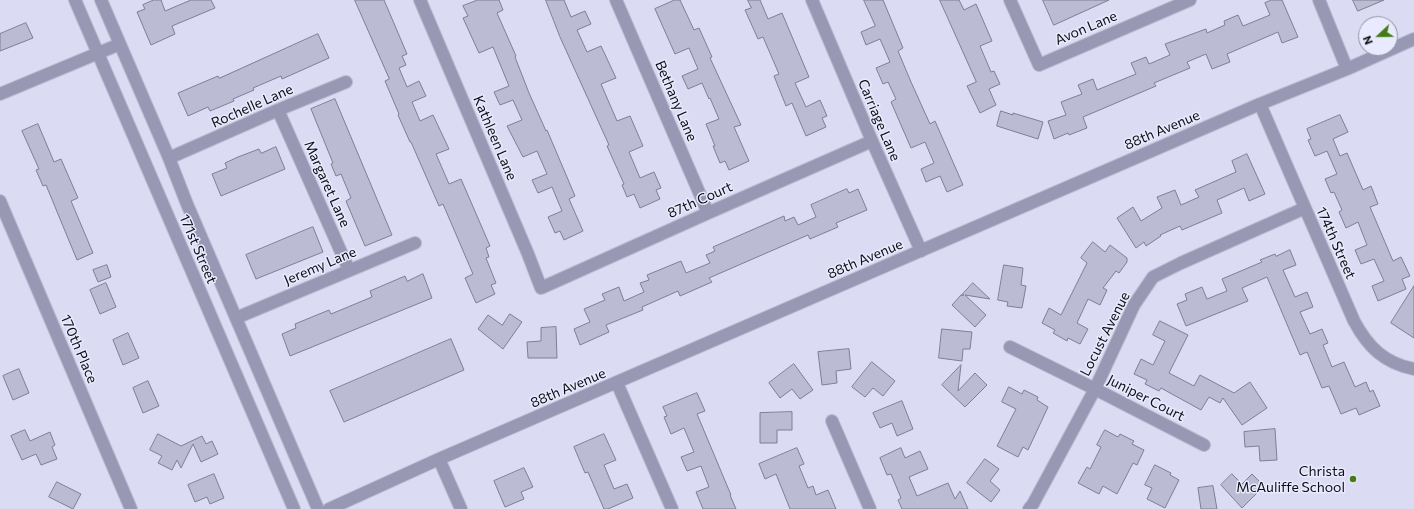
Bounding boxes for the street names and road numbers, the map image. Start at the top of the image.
street label: Avon Lane [1052,7,1120,49]
street label: Bethany Lane [651,58,701,144]
street label: Carriage Lane [854,77,904,163]
street label: Rochelle Lane [209,81,295,131]
street label: Kathleen Lane [470,93,520,183]
street label: 88th Avenue [1122,107,1202,153]
street label: Margaret Lane [300,138,354,230]
street label: 87th Court [665,178,735,222]
street label: 174th Street [1313,204,1359,282]
street label: 171st Street [176,212,220,286]
street label: 88th Avenue [825,236,905,282]
street label: Jeremy Lane [281,243,359,289]
street label: Locust Avenue [1077,289,1133,379]
street label: 170th Place [57,312,101,386]
street label: 88th Avenue [528,365,608,411]
street label: Juniper Court [1105,371,1187,425]

